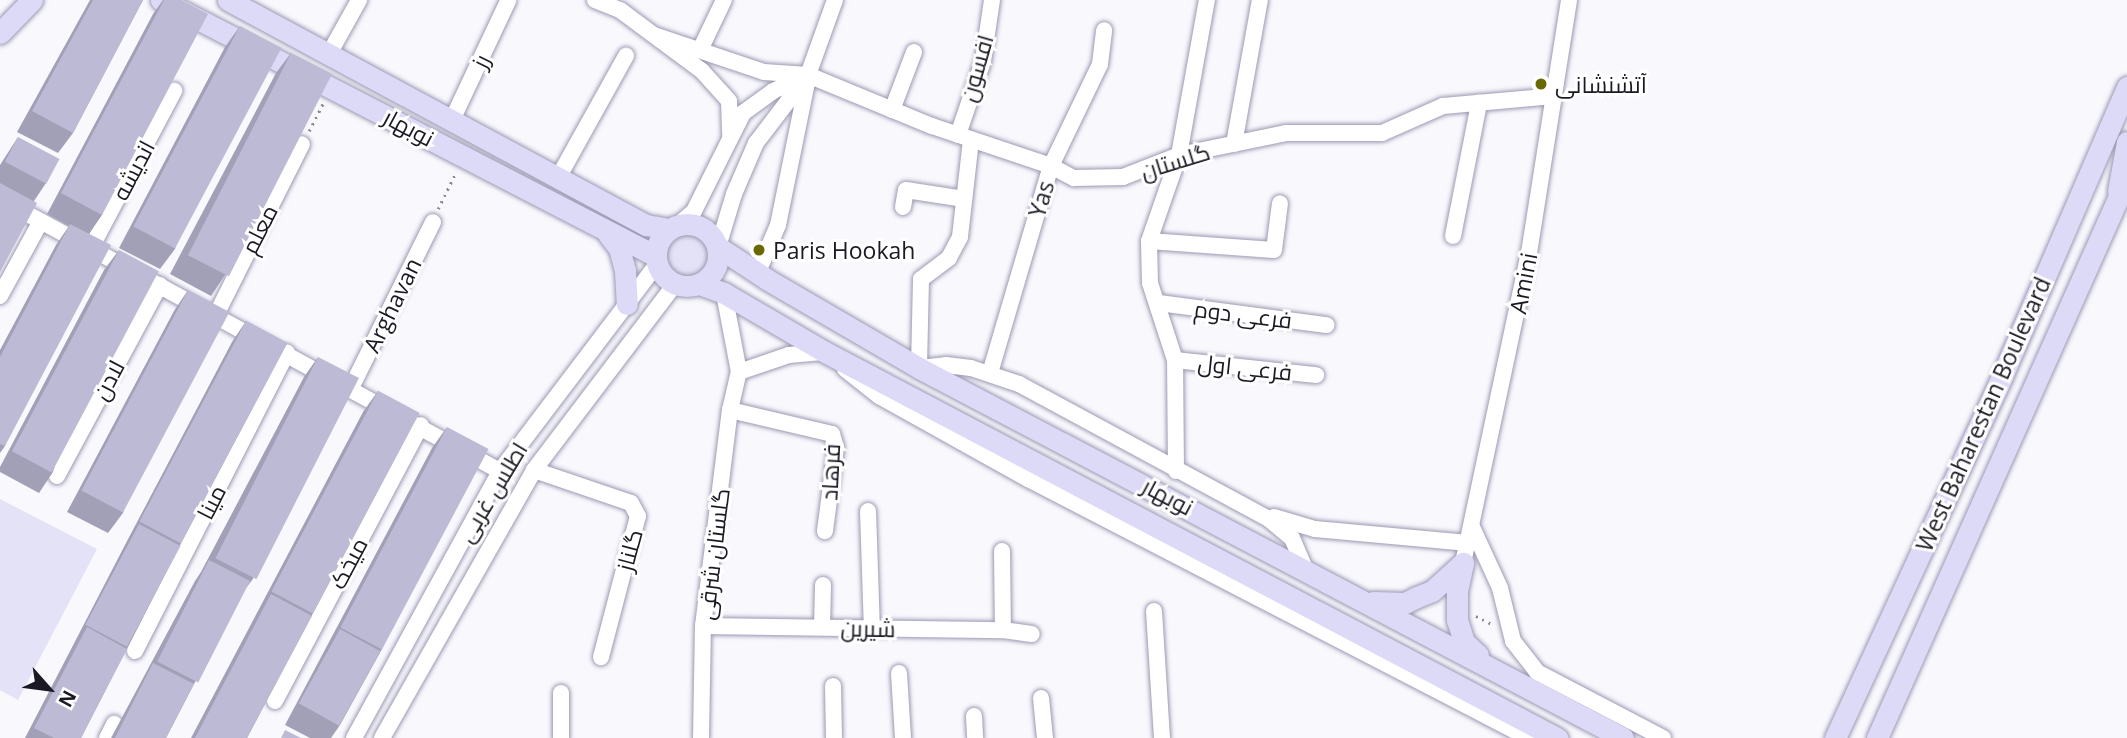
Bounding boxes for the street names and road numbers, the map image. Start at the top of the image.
street label: افسون [953,31,999,105]
street label: رز [465,50,495,72]
street label: نوبهار [379,102,439,152]
street label: اندیشه [106,135,160,205]
street label: گلستان [1137,137,1213,185]
street label: Yas [1022,177,1060,221]
street label: معلم [235,200,283,258]
street label: Amini [1504,250,1542,316]
street label: Arghavan [357,253,427,357]
street label: West Baharestan Boulevard [1910,273,2056,555]
street label: فرعی دوم [1192,294,1294,334]
street label: فرعی اول [1196,348,1294,386]
street label: لادن [86,355,130,405]
street label: اطلس غربی [451,437,533,547]
street label: فرهاد [815,443,845,501]
street label: نوبهار [1138,471,1198,521]
street label: مینا [191,480,231,524]
street label: گلستان شرقی [691,487,735,621]
street label: گلناز [610,526,648,574]
street label: میخک [323,533,373,593]
street label: شیرین [840,614,896,642]

